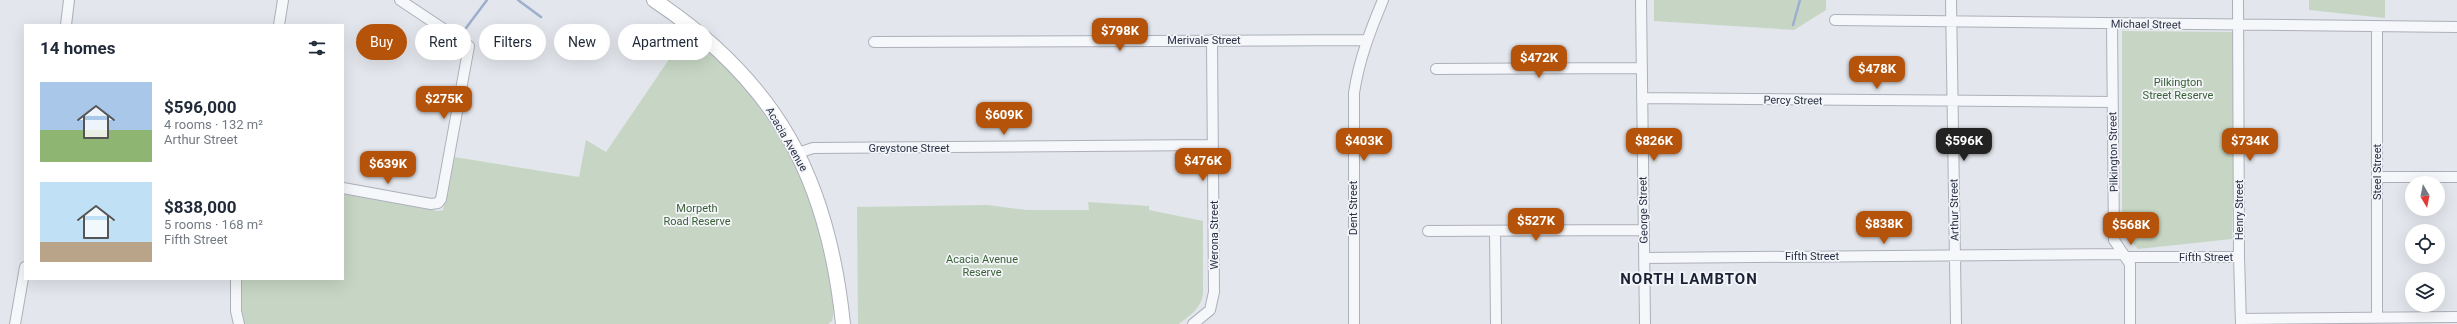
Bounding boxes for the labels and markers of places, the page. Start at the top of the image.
pin: $798K [1092,18,1148,52]
pin: $472K [1511,45,1567,79]
pin: $478K [1849,56,1905,90]
pin: $275K [416,86,472,120]
pin: $609K [976,102,1032,136]
pin: $403K [1336,128,1392,162]
pin: $826K [1626,128,1682,162]
pin: $596K [1936,128,1992,162]
pin: $734K [2222,128,2278,162]
pin: $476K [1175,148,1231,182]
pin: $639K [360,151,416,185]
pin: $527K [1508,208,1564,242]
pin: $838K [1856,211,1912,245]
pin: $568K [2103,212,2159,246]

